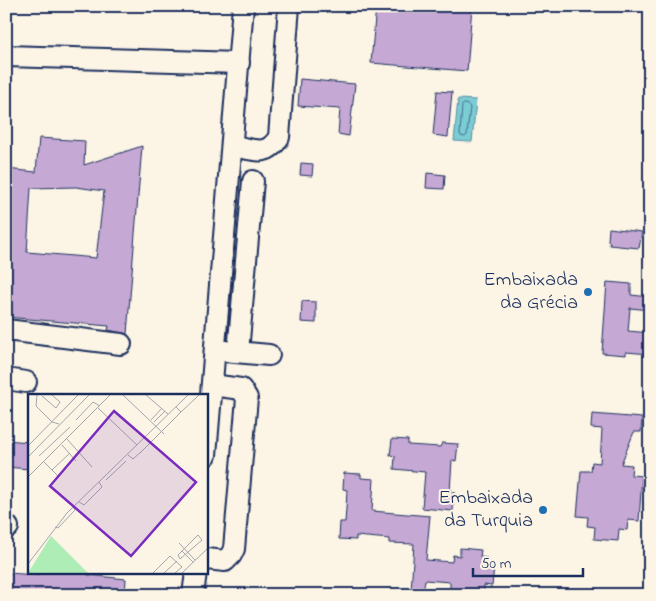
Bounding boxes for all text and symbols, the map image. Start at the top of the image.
place label: Embaixada da Grécia [484,266,578,318]
marker: Embaixada da Grécia [582,286,594,298]
inset map [28,394,208,574]
place label: Embaixada da Turquia [439,484,533,536]
marker: Embaixada da Turquia [537,504,549,516]
scale bar [473,546,584,578]
text: 50 m [481,553,512,575]

